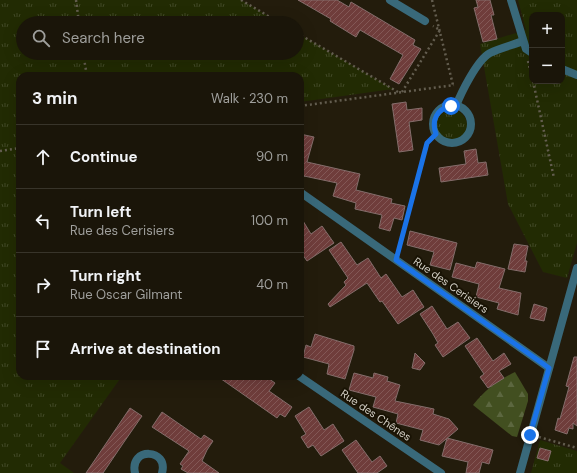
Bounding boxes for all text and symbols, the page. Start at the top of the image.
map controls [529,12,565,84]
button: + [529,12,565,48]
search box [16,16,304,60]
icon: search [30,27,52,49]
text: Search here [62,28,145,48]
button: − [529,48,565,84]
text: 3 min [32,87,77,109]
text: Walk · 230 m [211,90,288,107]
route start [442,97,460,115]
icon: ahead [32,146,54,168]
text: Continue [70,147,138,167]
text: 90 m [256,148,288,165]
text: Turn left [70,202,131,222]
icon: left [32,210,54,232]
text: 100 m [251,212,288,229]
text: Rue des Cerisiers [70,222,175,239]
street label: Rue des Cerisiers [411,254,491,316]
text: Turn right [70,266,141,286]
icon: right [32,274,54,296]
text: 40 m [256,276,288,293]
text: Rue Oscar Gilmant [70,286,182,303]
icon: arrive [32,338,54,360]
text: Arrive at destination [70,339,221,359]
street label: Rue des Chênes [338,386,414,444]
route end [521,426,539,444]

